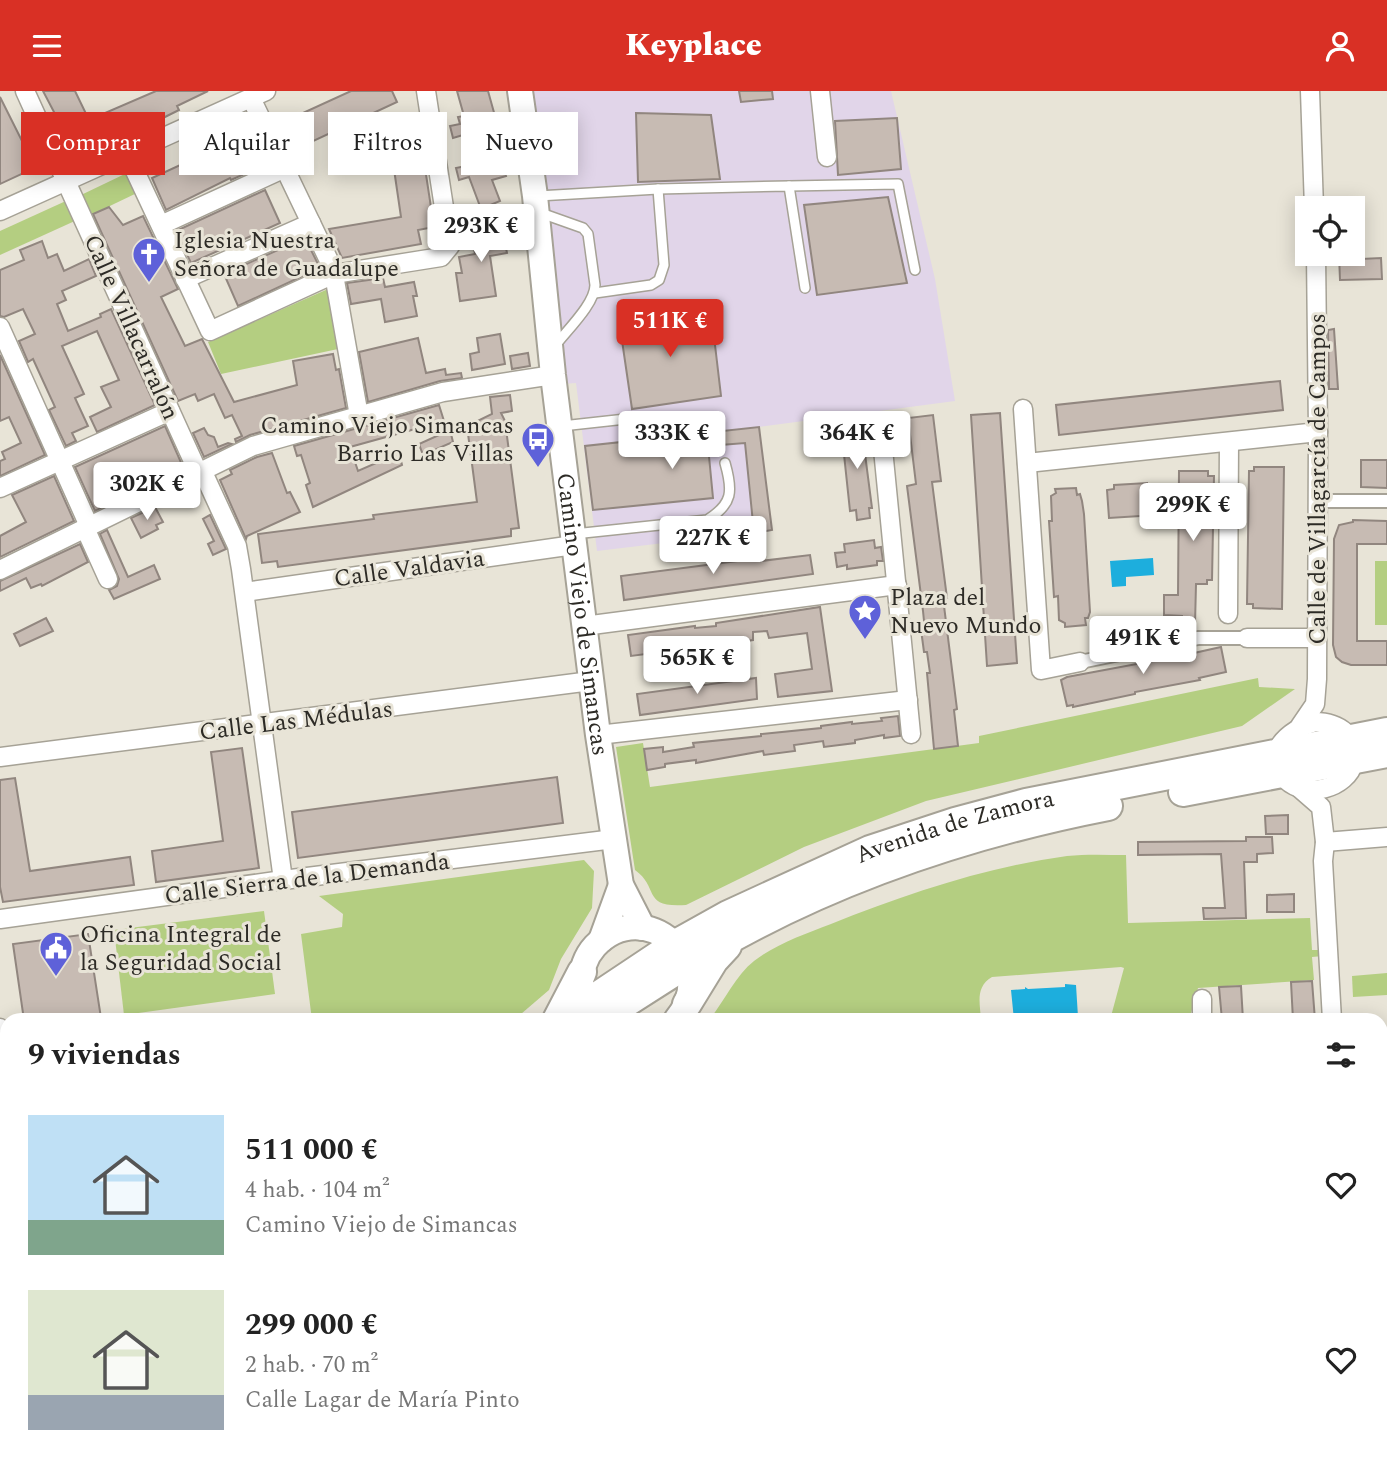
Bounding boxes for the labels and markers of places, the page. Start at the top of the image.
pin: 293K € [424,205,538,264]
place label: Iglesia Nuestra Señora de Guadalupe [174,223,399,287]
church icon: Iglesia Nuestra Señora de Guadalupe [130,235,168,284]
pin: 511K € [613,299,727,359]
place label: Camino Viejo Simancas Barrio Las Villas [260,408,514,472]
pin: 333K € [615,411,729,471]
pin: 364K € [800,411,914,471]
bus stop icon: Camino Viejo Simancas Barrio Las Villas [519,420,557,469]
pin: 302K € [90,463,204,522]
pin: 299K € [1136,483,1250,543]
pin: 227K € [656,517,770,576]
place label: Plaza del Nuevo Mundo [890,580,1042,644]
place icon: Plaza del Nuevo Mundo [846,592,884,641]
pin: 491K € [1086,617,1200,676]
pin: 565K € [640,637,754,696]
place label: Oficina Integral de la Seguridad Social [80,917,282,981]
public building icon: Oficina Integral de la Seguridad Social [37,929,75,978]

